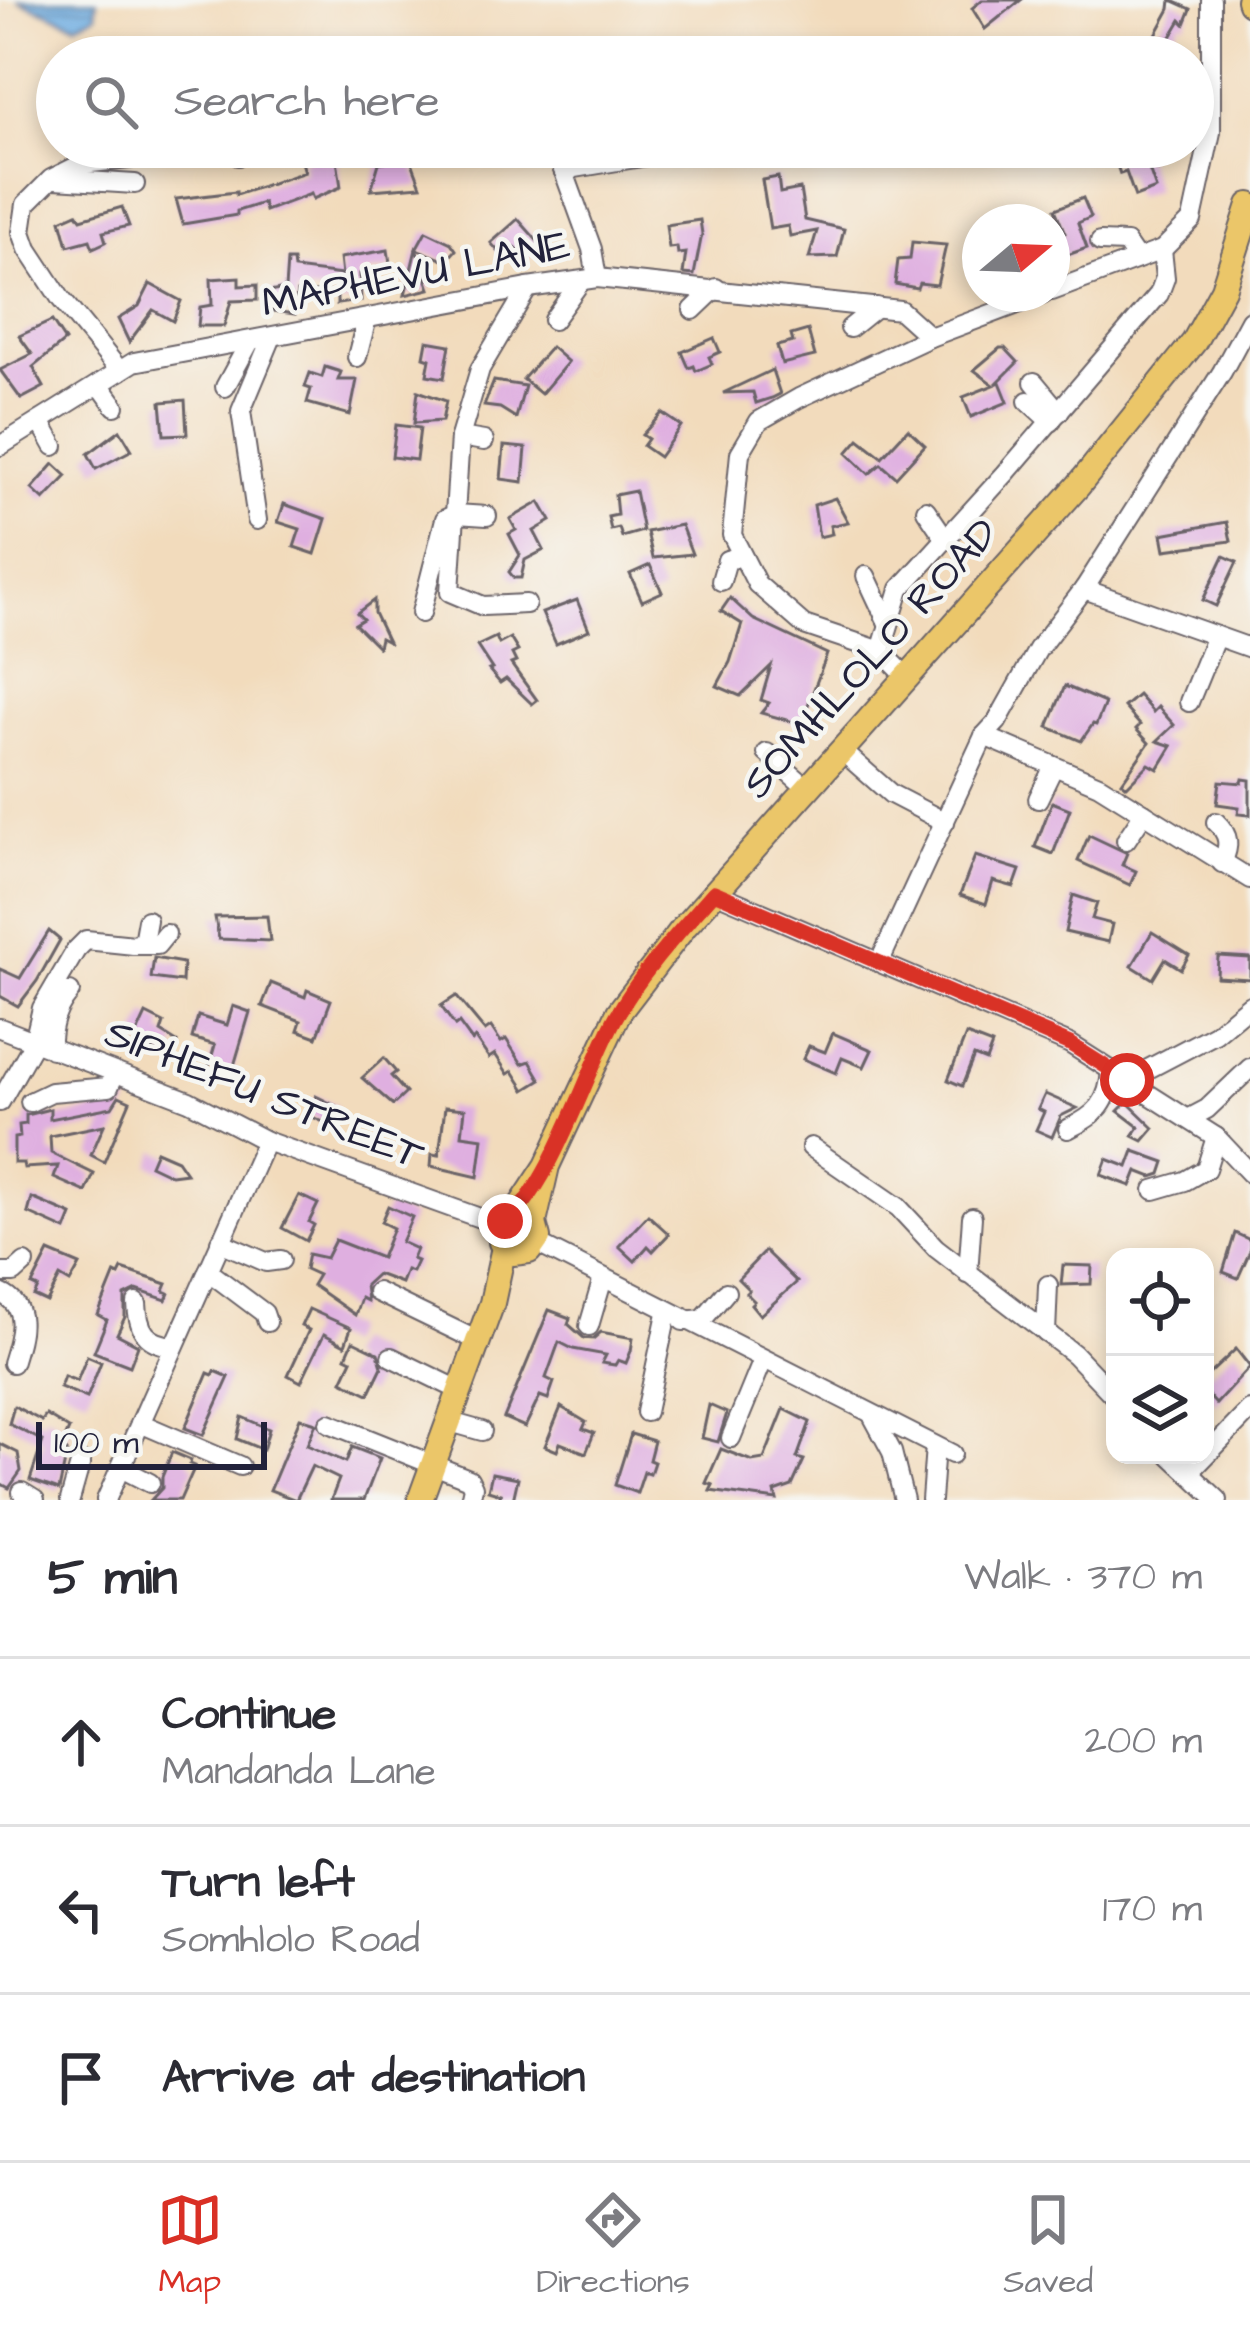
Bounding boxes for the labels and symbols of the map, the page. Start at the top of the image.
north arrow [962,204,1070,312]
street label: MAPHEVU LANE [257,217,575,333]
street label: SOMHLOLO ROAD [729,506,1013,812]
street label: SIPHEFU STREET [96,1005,433,1186]
route start [1100,1053,1154,1107]
route end [478,1194,532,1248]
scale bar [36,1416,267,1469]

